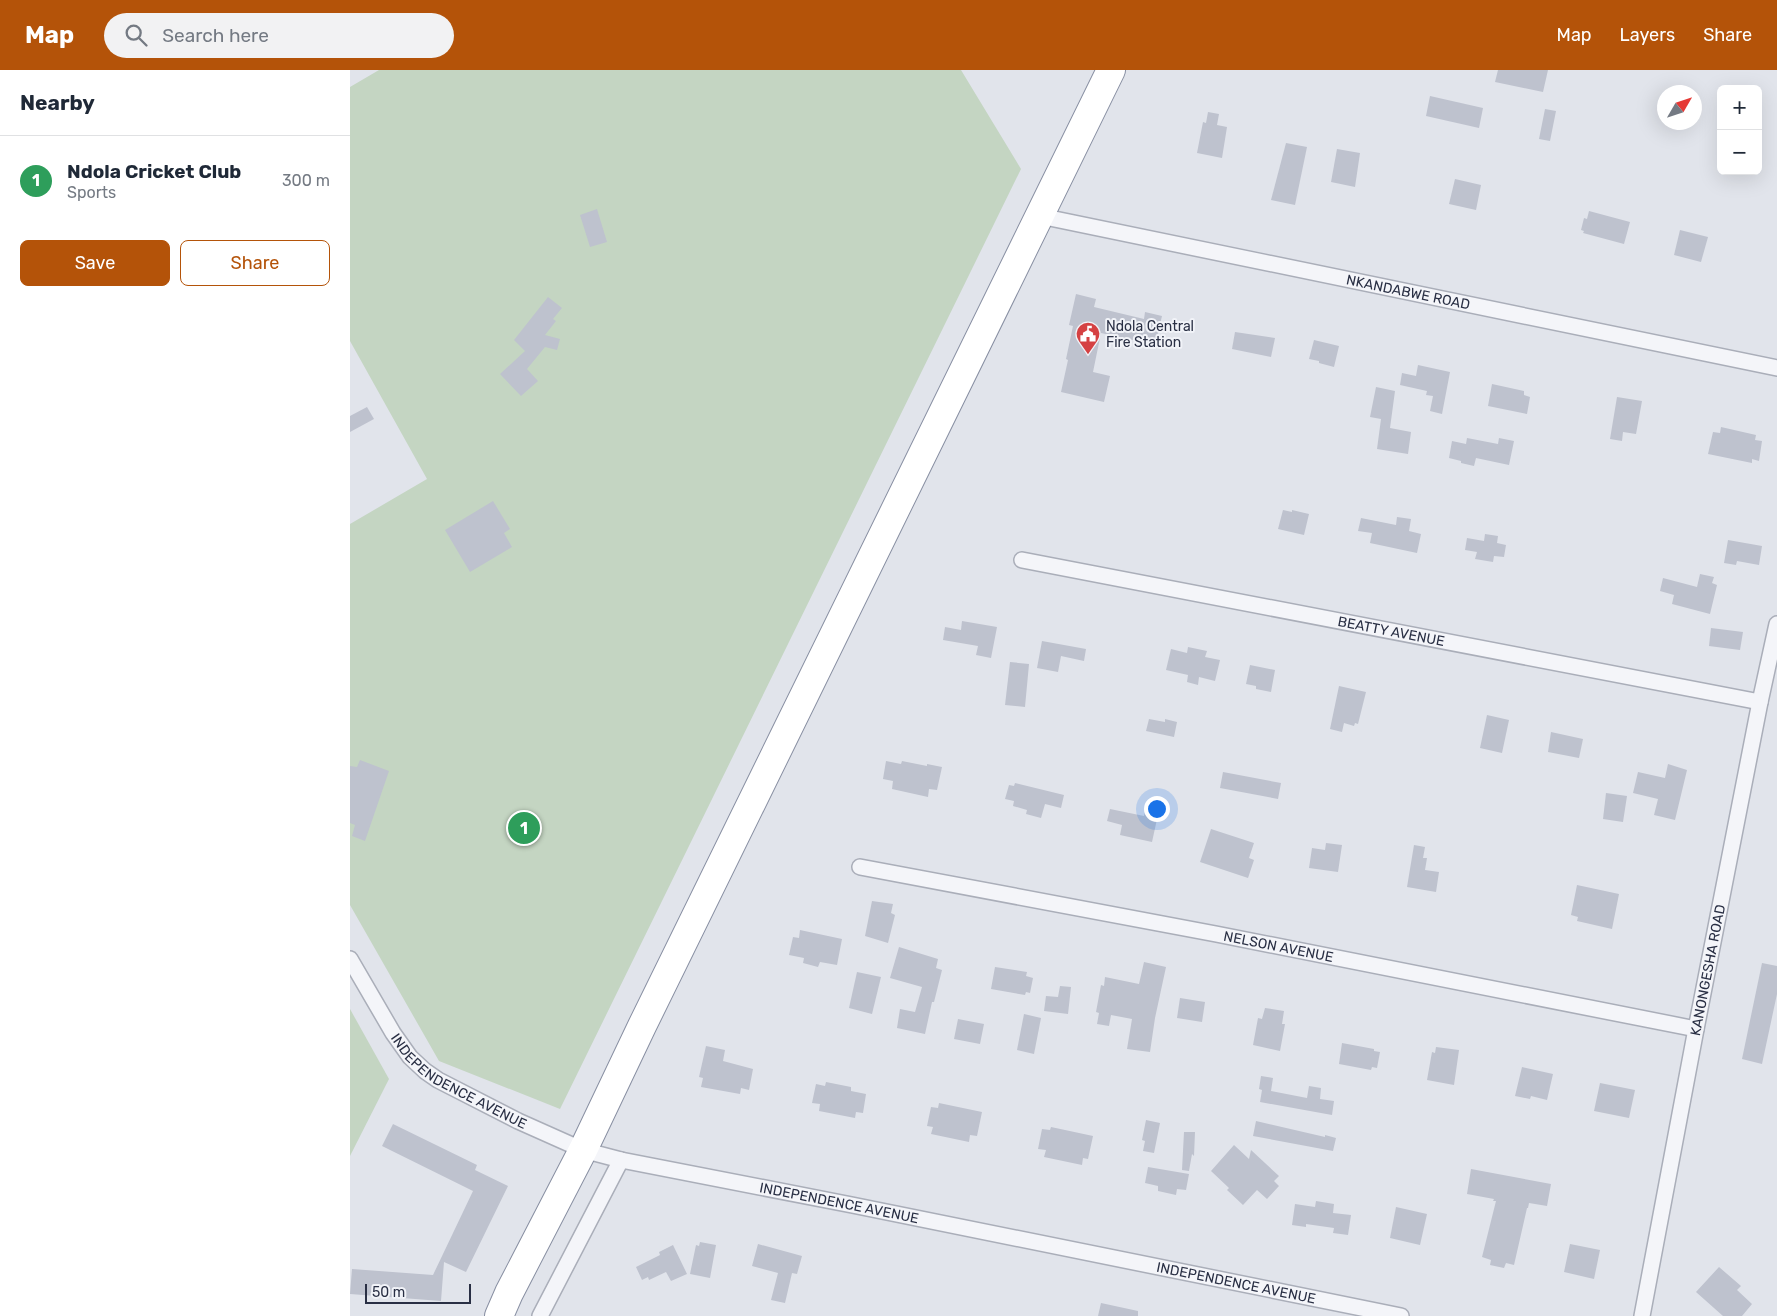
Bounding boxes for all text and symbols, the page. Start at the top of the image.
search box [104,13,454,58]
text: Map [25,21,74,49]
icon: search [122,21,150,49]
text: Search here [162,24,269,47]
text: Map [1557,24,1592,46]
text: Layers [1620,24,1675,46]
text: Share [1703,24,1752,46]
north arrow [1657,85,1702,130]
map controls [1717,85,1762,175]
button: + [1717,85,1762,130]
text: Nearby [20,90,95,115]
button: − [1717,130,1762,175]
text: Ndola Cricket Club [67,160,241,183]
text: 1 [32,171,40,190]
text: 300 m [282,171,330,190]
text: Sports [67,183,116,202]
button: Save [20,240,170,286]
button: Share [180,240,330,286]
street label: NKANDABWE ROAD [1345,271,1472,314]
place label: Ndola Central Fire Station [1106,318,1194,351]
public building icon: Ndola Central Fire Station [1075,321,1101,355]
street label: BEATTY AVENUE [1336,613,1446,650]
your location [1144,796,1170,822]
pin: 1 [508,809,540,847]
street label: KANONGESHA ROAD [1687,903,1729,1037]
street label: NELSON AVENUE [1222,928,1335,966]
street label: INDEPENDENCE AVENUE [387,1030,529,1133]
street label: INDEPENDENCE AVENUE [758,1179,920,1227]
street label: INDEPENDENCE AVENUE [1155,1259,1317,1308]
scale bar [365,1281,471,1304]
text: 50 m [372,1284,405,1301]

